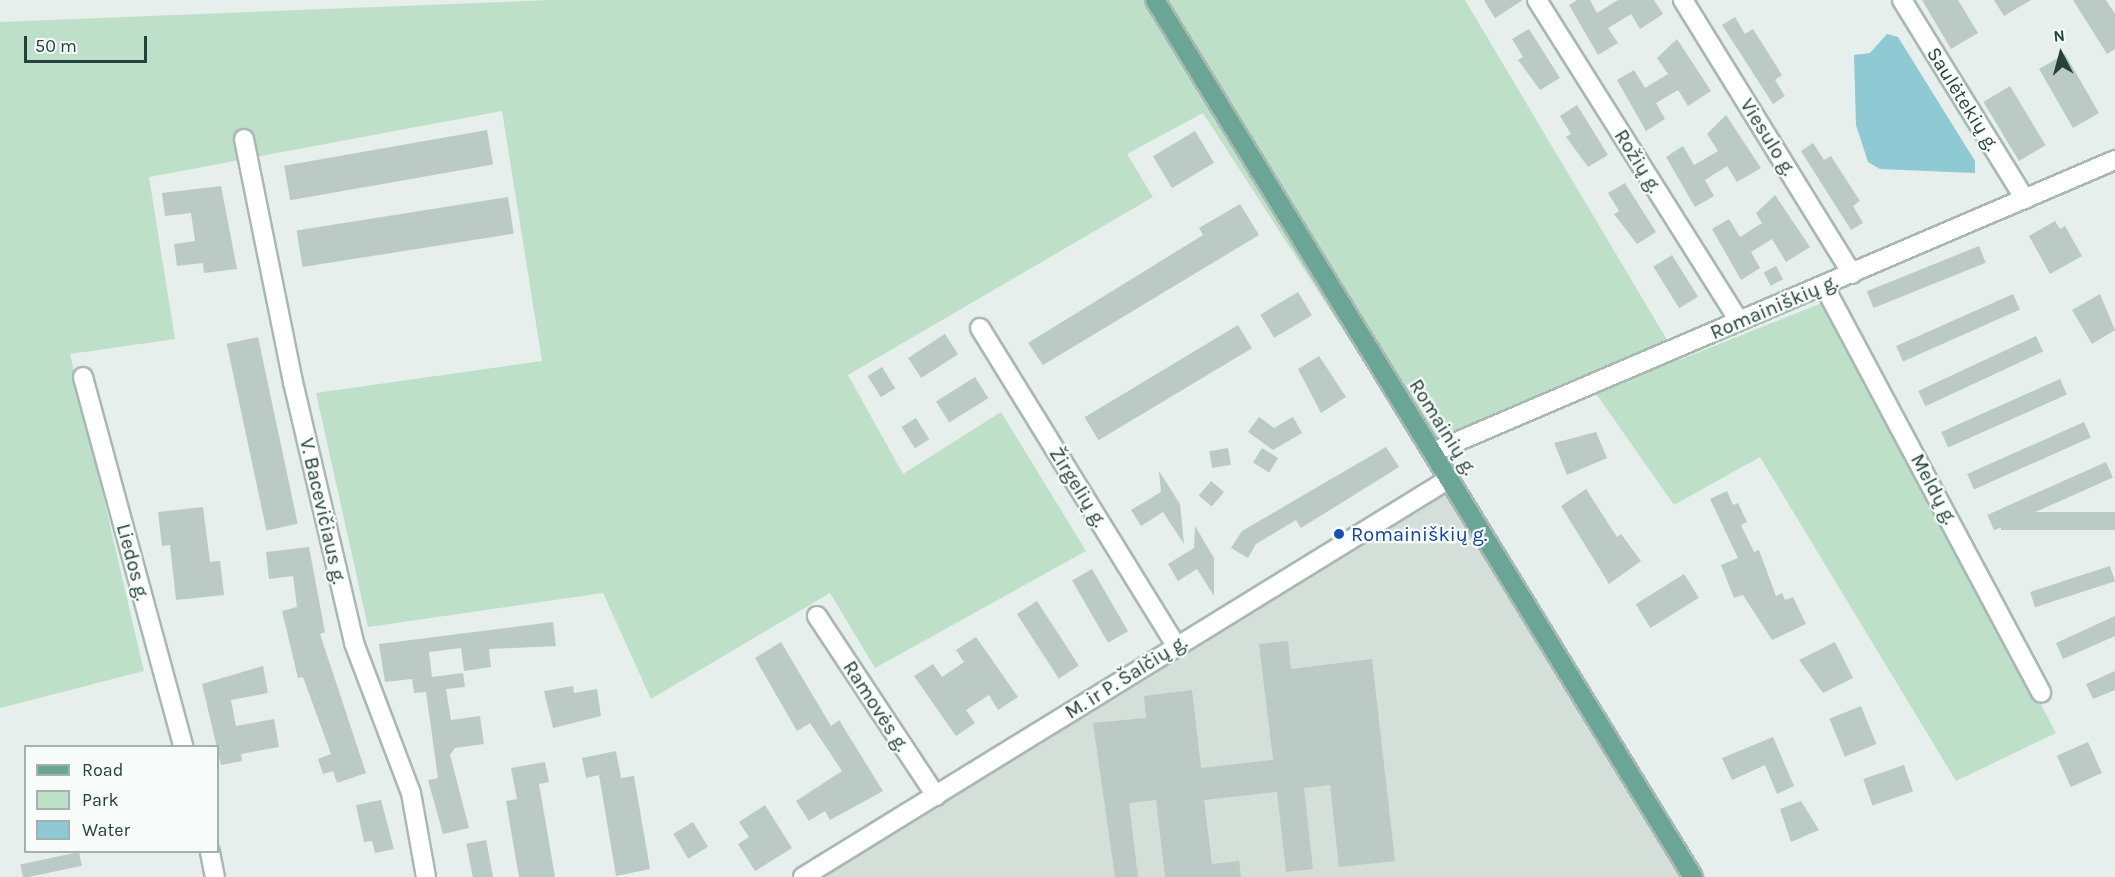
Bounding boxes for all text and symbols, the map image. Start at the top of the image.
scale bar [27,24,150,62]
north arrow [2031,24,2091,84]
text: N [2052,26,2066,46]
text: 50 m [35,35,77,57]
street label: Saulėtekių g. [1922,43,2004,155]
street label: Viesulo g. [1735,94,1801,180]
street label: Rožių g. [1609,125,1667,197]
street label: Romainiškių g. [1707,269,1841,345]
street label: Romainių g. [1404,375,1482,479]
street label: V. Bacevičiaus g. [295,436,351,586]
street label: Žirgelių g. [1044,443,1112,531]
street label: Meldų g. [1905,450,1963,528]
street label: Liedos g. [111,521,155,603]
place label: Romainiškių g. [1351,522,1487,546]
marker: Romainiškių g. [1332,527,1346,541]
street label: M. ir P. Šalčių g. [1061,630,1191,724]
street label: Ramovės g. [838,656,914,756]
legend [24,745,219,853]
text: Road [82,759,123,781]
text: Park [82,789,119,811]
text: Water [82,819,130,841]

